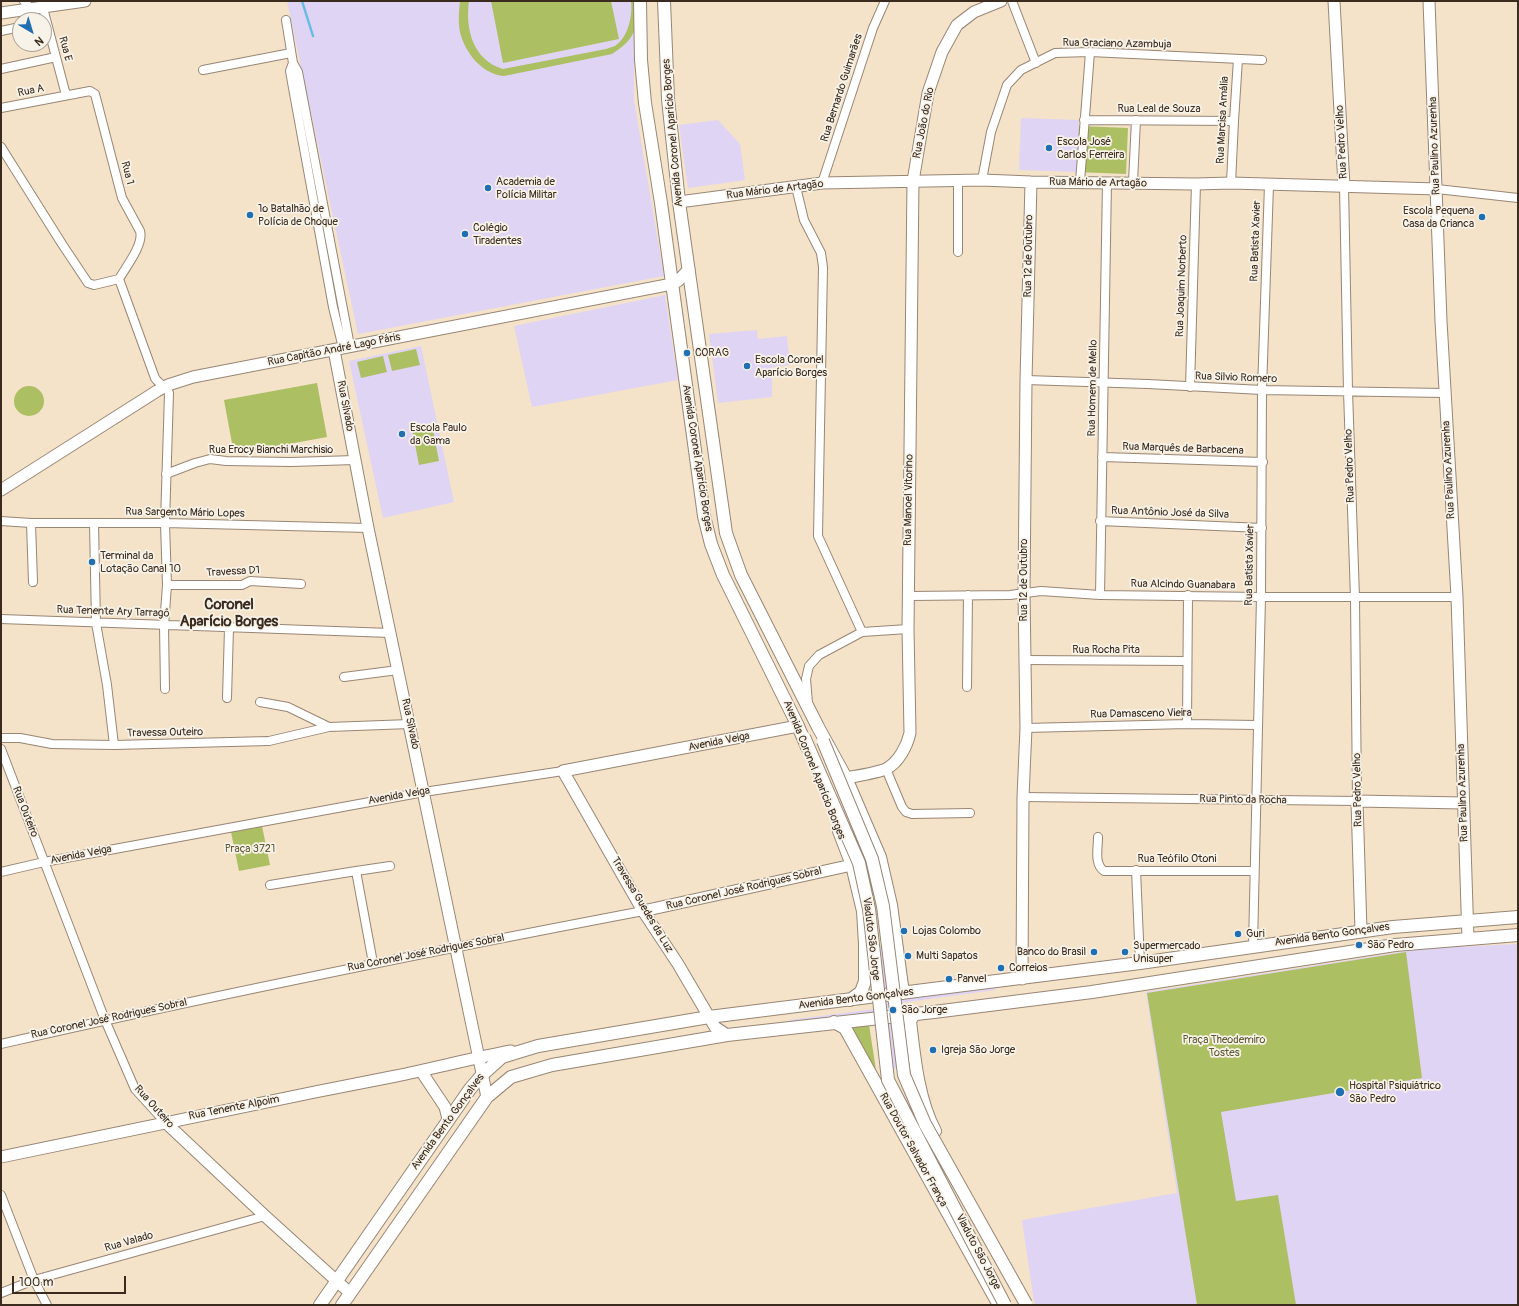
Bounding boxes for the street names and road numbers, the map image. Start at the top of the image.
street label: Rua Bernardo Guimarães [818,32,866,144]
street label: Rua E [55,35,75,63]
street label: Rua Graciano Azambuja [1062,36,1172,52]
street label: Avenida Coronel Aparício Borges [660,58,686,208]
street label: Rua Marcisa Amália [1214,76,1232,164]
street label: Rua A [17,82,45,100]
street label: Rua João do Rio [911,86,937,160]
street label: Rua Paulino Azurenha [1427,97,1443,195]
street label: Rua Leal de Souza [1117,102,1201,116]
street label: Rua Pedro Velho [1333,105,1351,179]
street label: Rua 1 [118,160,136,186]
street label: Rua Mário de Artagão [1049,176,1147,190]
street label: Rua Mário de Artagão [726,177,824,203]
street label: Rua Batista Xavier [1248,200,1264,282]
street label: Rua 12 de Outubro [1022,214,1036,298]
street label: Rua Joaquim Norberto [1174,235,1190,337]
street label: Rua Capitão André Lago Páris [267,331,401,369]
street label: Rua Homem de Mello [1086,339,1100,437]
street label: Rua Silvio Romero [1195,370,1277,386]
street label: Rua Silvado [334,379,356,433]
street label: Avenida Coronel Aparício Borges [679,383,715,533]
street label: Rua Paulino Azurenha [1440,421,1458,519]
street label: Rua Pedro Velho [1342,429,1358,503]
street label: Rua Marquês de Barbacena [1122,440,1244,458]
street label: Rua Erocy Bianchi Marchisio [209,443,333,457]
street label: Rua Manoel Vitorino [902,454,916,546]
street label: Rua Antônio José da Silva [1111,504,1229,522]
street label: Rua Sargento Mário Lopes [125,505,245,521]
street label: Rua Batista Xavier [1243,524,1257,606]
street label: Rua 12 de Outubro [1017,538,1031,622]
street label: Travessa D1 [206,564,260,580]
street label: Rua Alcindo Guanabara [1130,577,1236,593]
street label: Rua Tenente Ary Tarragô [56,603,170,621]
street label: Rua Rocha Pita [1072,643,1140,657]
street label: Rua Silvado [398,697,422,751]
street label: Avenida Coronel Aparício Borges [780,699,848,841]
street label: Rua Damasceno Vieira [1090,707,1192,721]
street label: Travessa Outeiro [127,726,203,740]
street label: Avenida Veiga [687,730,751,754]
street label: Rua Paulino Azurenha [1455,744,1471,842]
street label: Rua Pedro Velho [1351,753,1365,827]
street label: Avenida Veiga [367,784,431,808]
street label: Rua Outeiro [9,785,41,839]
street label: Rua Pinto da Rocha [1199,793,1287,807]
street label: Avenida Veiga [49,843,113,867]
street label: Rua Teófilo Otoni [1137,852,1217,866]
street label: Travessa Guedes da Luz [608,855,676,955]
street label: Rua Coronel José Rodrigues Sobral [665,865,823,913]
street label: Viaduto São Jorge [859,897,883,981]
street label: Avenida Bento Gonçalves [1274,920,1390,950]
street label: Rua Coronel José Rodrigues Sobral [347,931,505,975]
street label: Avenida Bento Gonçalves [798,985,914,1013]
street label: Rua Coronel José Rodrigues Sobral [30,996,188,1042]
street label: Avenida Bento Gonçalves [409,1071,487,1173]
street label: Rua Outeiro [131,1083,177,1131]
street label: Rua Doutor Salvador França [876,1091,950,1209]
street label: Rua Tenente Alpoim [188,1093,280,1123]
street label: Viaduto São Jorge [953,1212,1003,1292]
street label: Rua Valado [103,1229,155,1255]

